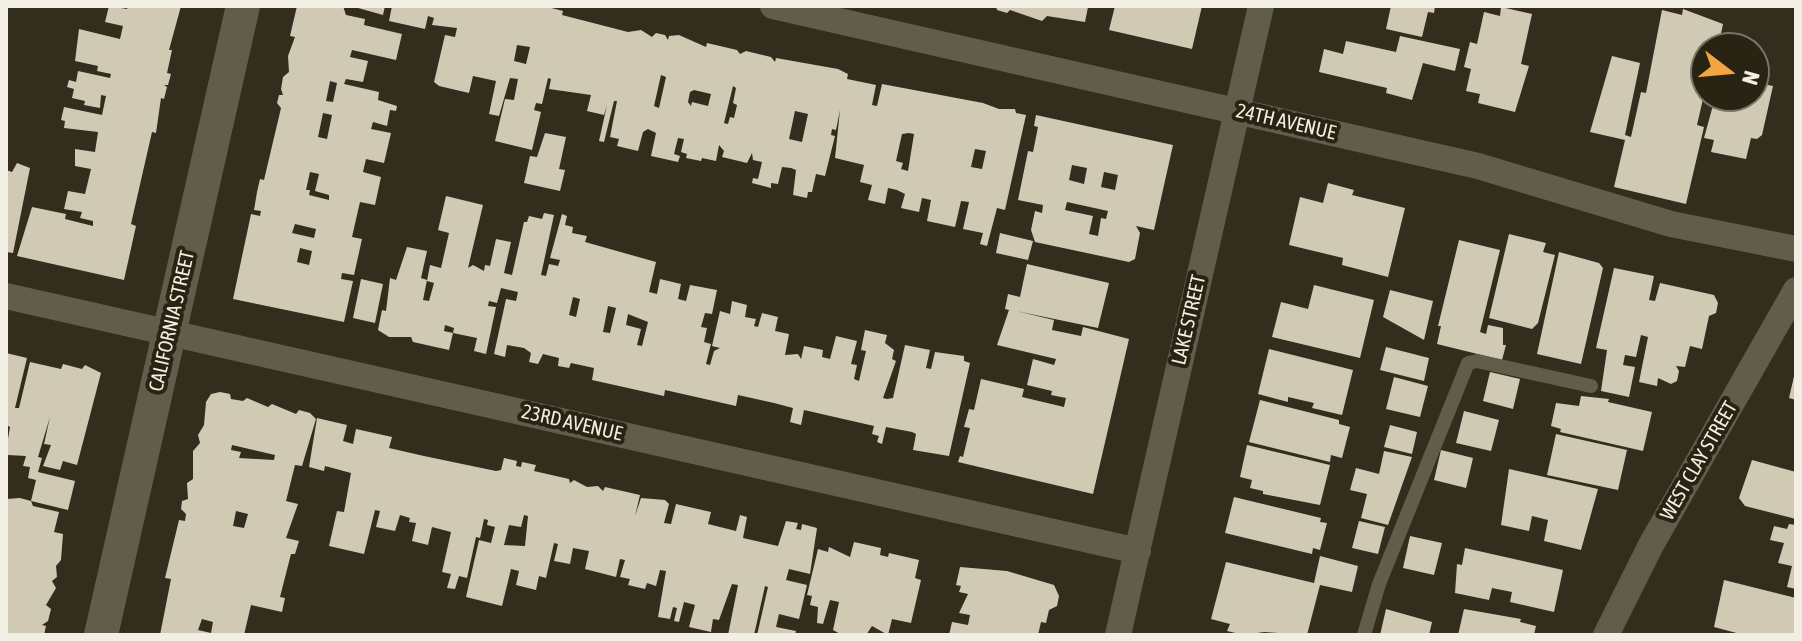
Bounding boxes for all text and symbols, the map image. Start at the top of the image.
north arrow [1690,32,1770,112]
text: N [1737,68,1765,88]
street label: 24TH AVENUE [1234,99,1338,145]
street label: CALIFORNIA STREET [144,248,200,394]
street label: LAKE STREET [1167,273,1211,367]
street label: WEST CLAY STREET [1655,397,1743,525]
street label: 23RD AVENUE [519,400,625,446]

